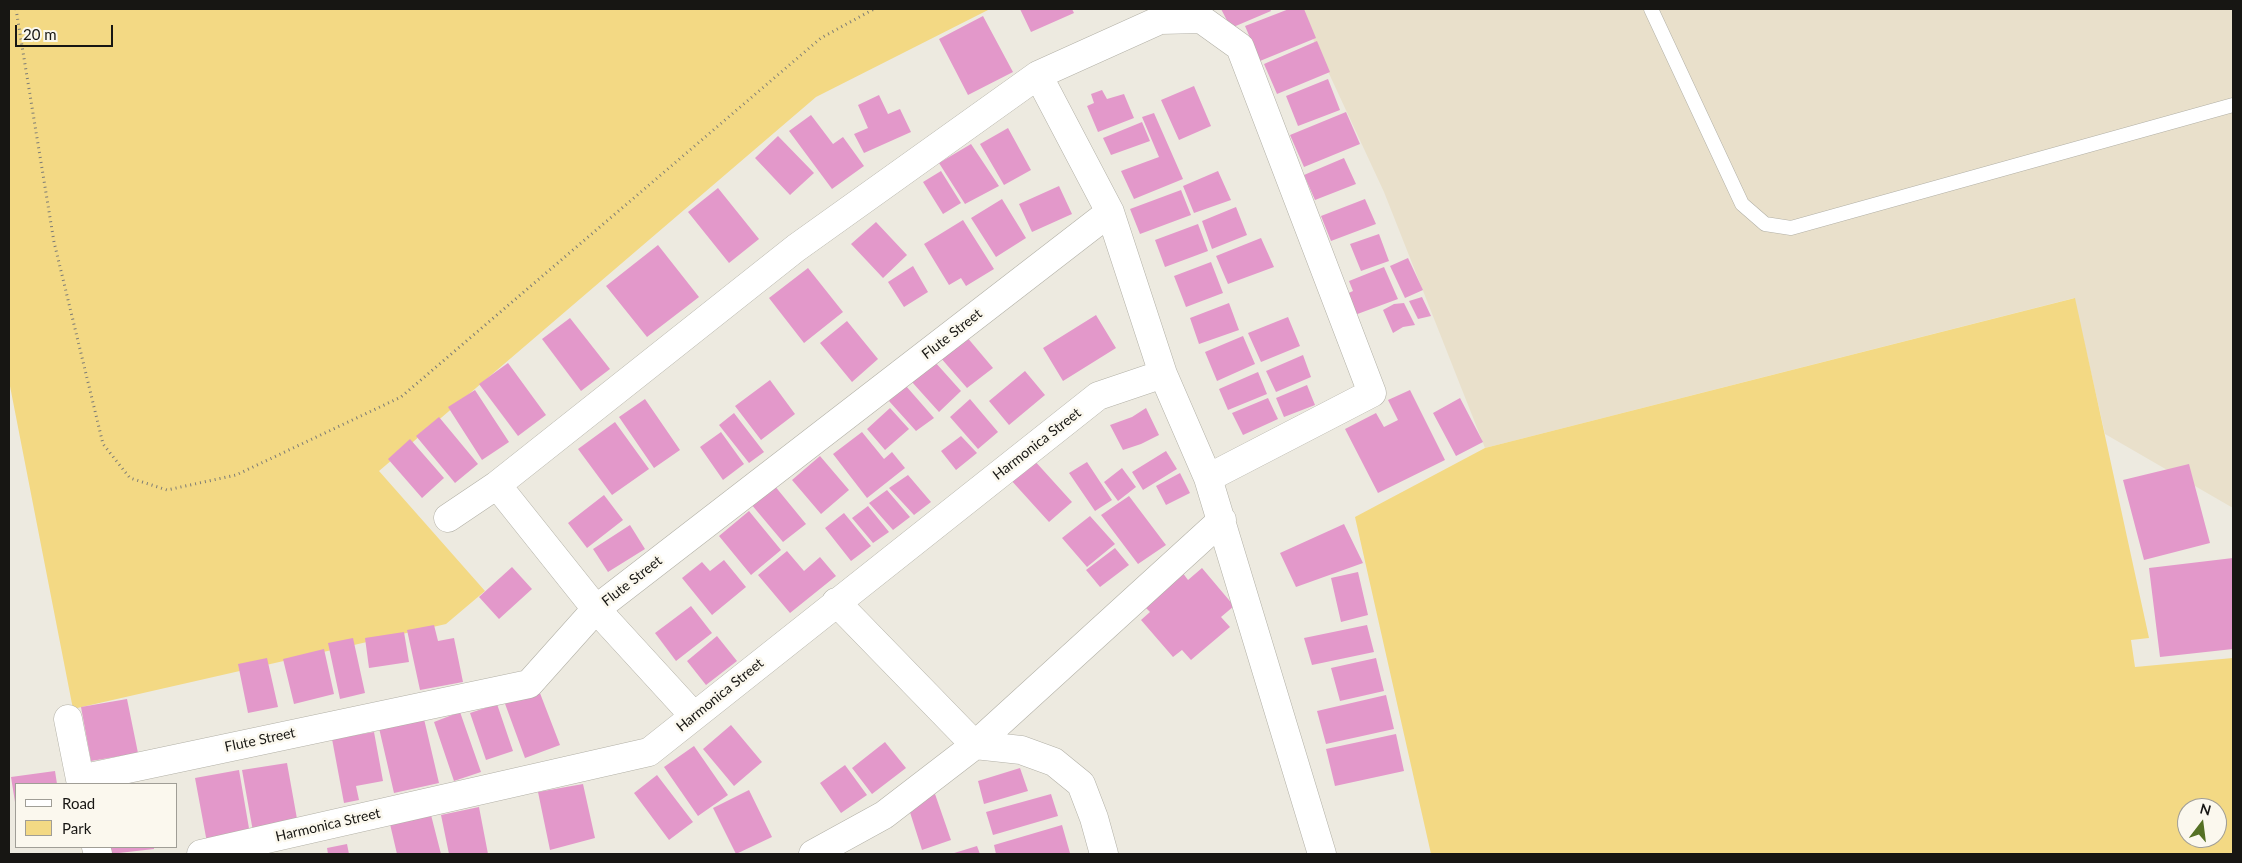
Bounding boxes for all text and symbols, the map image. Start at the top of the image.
scale bar [18,15,115,47]
text: 20 m [23,25,57,43]
street label: Flute Street [919,305,985,363]
street label: Harmonica Street [990,404,1084,484]
street label: Flute Street [599,552,665,610]
street label: Harmonica Street [673,655,767,735]
street label: Flute Street [223,724,297,756]
legend [15,783,178,848]
text: Road [62,794,95,812]
north arrow [2177,798,2227,848]
text: N [2198,799,2213,819]
street label: Harmonica Street [274,805,382,845]
text: Park [62,819,91,837]

